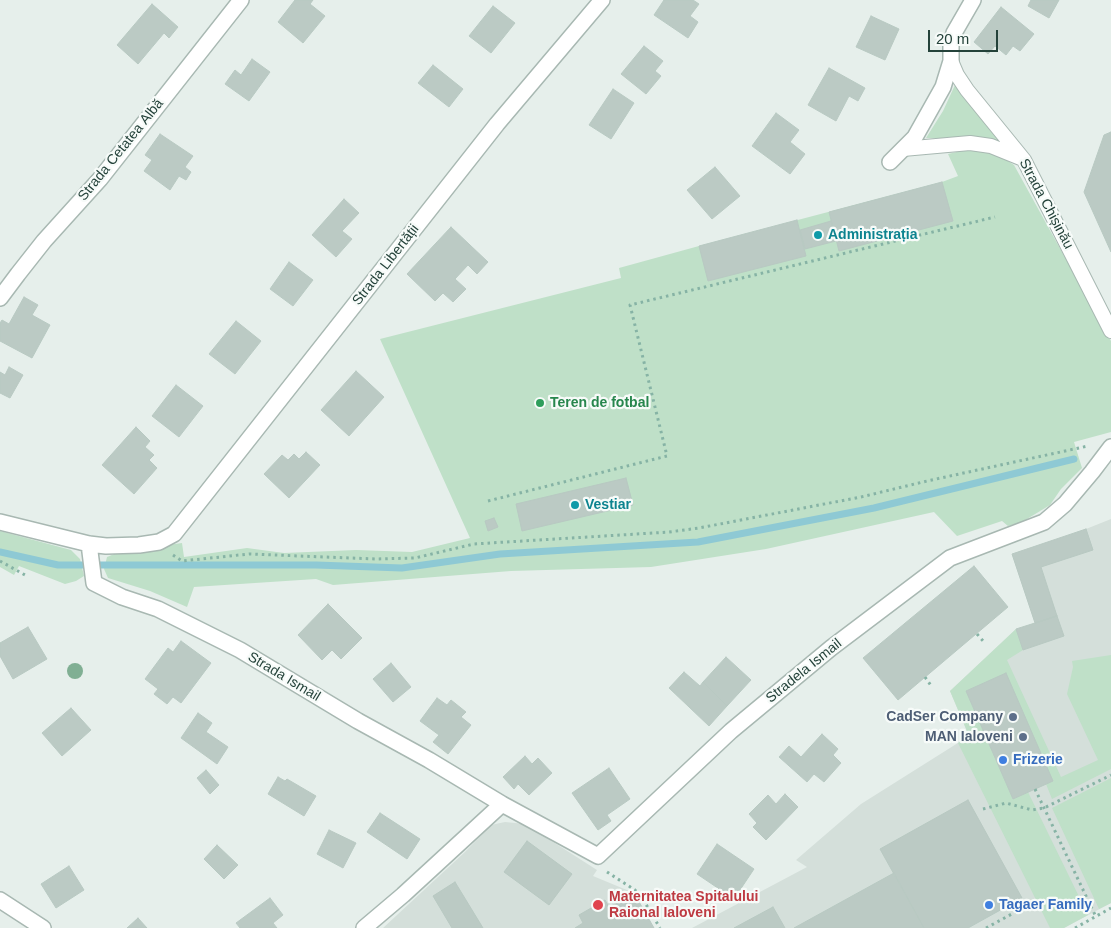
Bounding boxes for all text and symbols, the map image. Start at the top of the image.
scale bar [931,20,1001,52]
text: 20 m [936,30,969,47]
street label: Strada Cetatea Albă [75,96,167,204]
street label: Strada Chișinău [1015,156,1077,252]
street label: Strada Libertății [349,221,423,309]
place label: Administrația [828,227,917,243]
marker: Administrația [812,229,824,241]
place label: Teren de fotbal [550,395,649,411]
marker: Teren de fotbal [534,397,546,409]
place label: Vestiar [585,497,631,513]
marker: Vestiar [569,499,581,511]
street label: Stradela Ismail [763,635,845,707]
street label: Strada Ismail [245,649,323,705]
place label: CadSer Company [886,709,1003,725]
marker: CadSer Company [1007,711,1019,723]
place label: MAN Ialoveni [925,729,1013,745]
marker: MAN Ialoveni [1017,731,1029,743]
place label: Frizerie [1013,752,1063,768]
marker: Frizerie [997,754,1009,766]
place label: Maternitatea Spitalului Raional Ialoveni [609,889,758,922]
place label: Tagaer Family [999,897,1092,913]
marker: Maternitatea Spitalului Raional Ialoveni [591,898,605,912]
marker: Tagaer Family [983,899,995,911]

